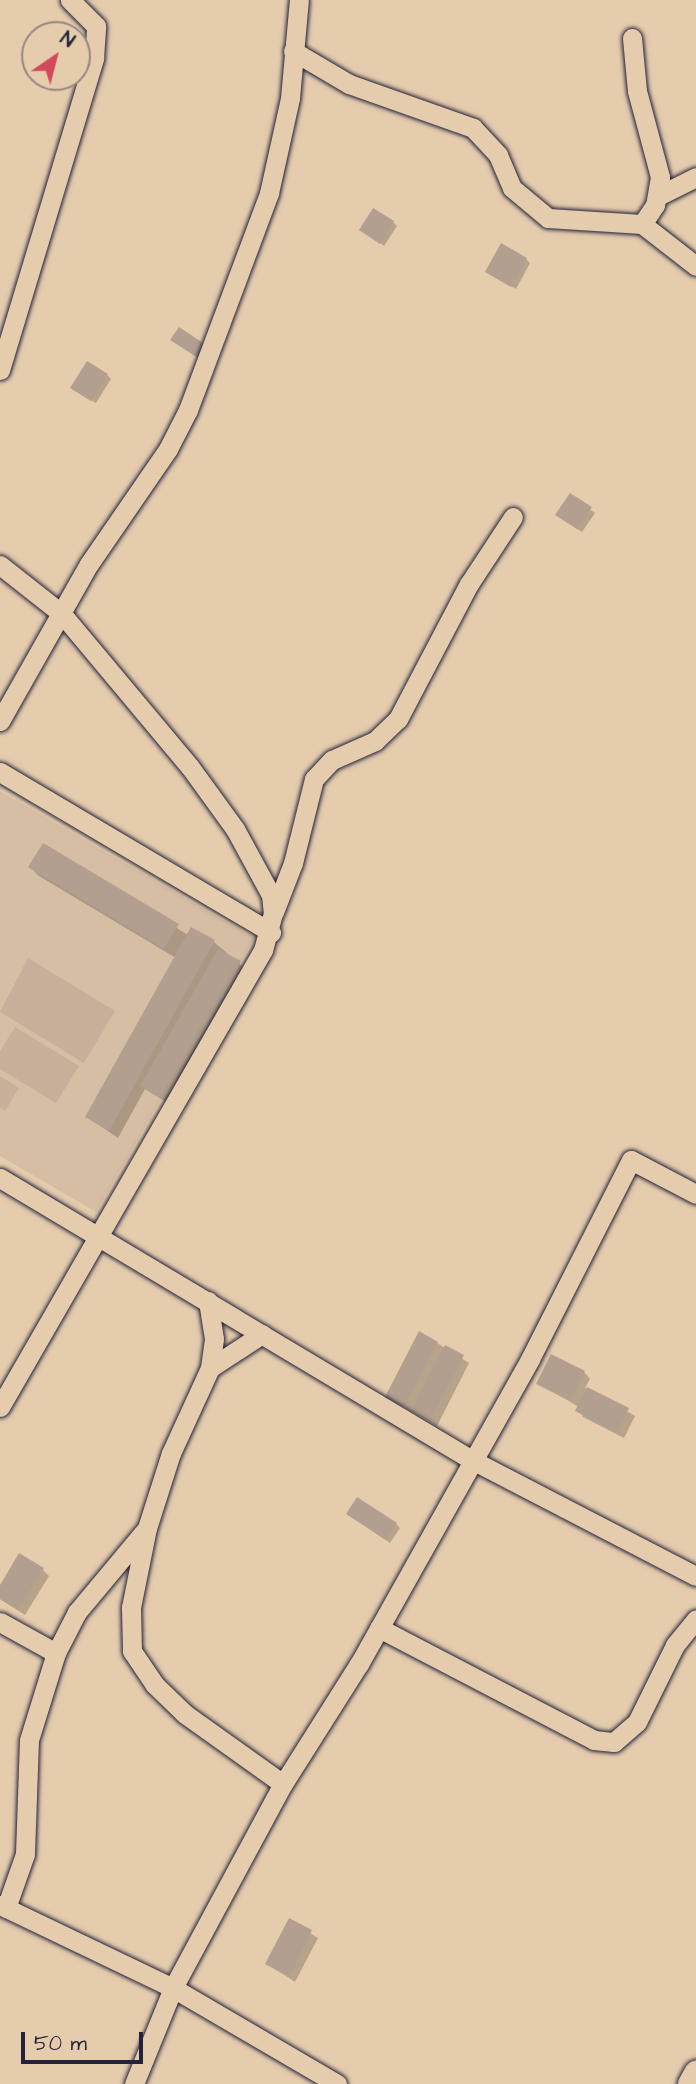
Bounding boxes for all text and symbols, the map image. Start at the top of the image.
north arrow [21,21,91,91]
text: N [55,26,80,54]
scale bar [24,2018,147,2062]
text: 50 m [34,2029,87,2058]

